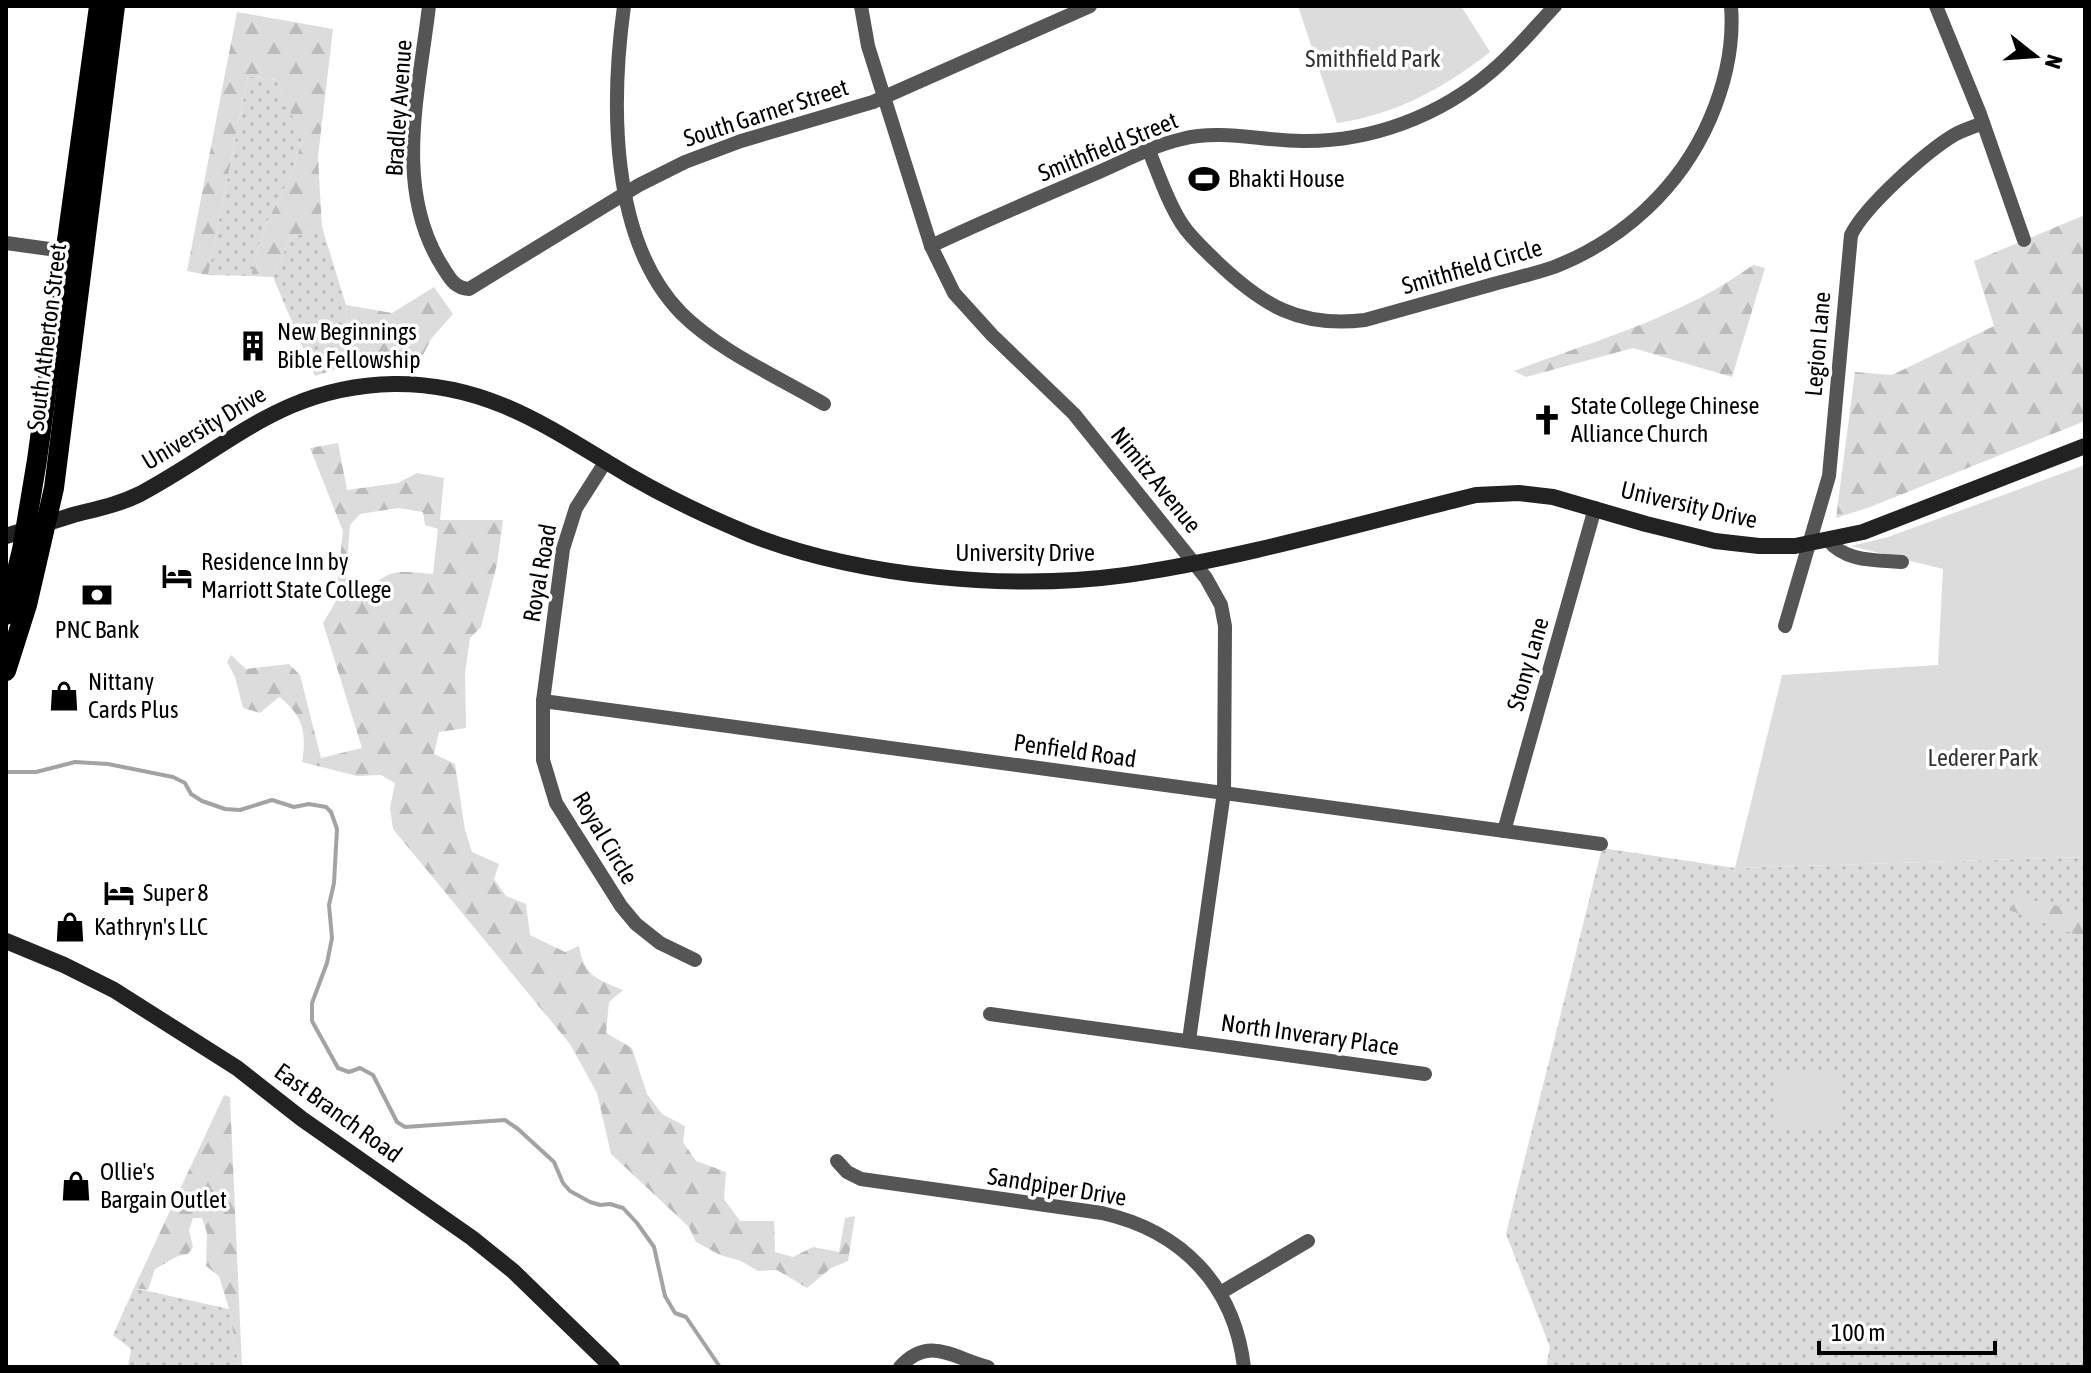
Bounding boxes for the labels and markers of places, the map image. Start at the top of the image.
sports icon: Bhakti House [1187,162,1221,196]
place label: Bhakti House [1228,165,1345,192]
place label: New Beginnings Bible Fellowship [277,318,421,373]
building icon: New Beginnings Bible Fellowship [236,329,270,363]
place label: State College Chinese Alliance Church [1571,392,1759,447]
church icon: State College Chinese Alliance Church [1530,403,1564,437]
place label: Residence Inn by Marriott State College [201,548,392,603]
hotel icon: Residence Inn by Marriott State College [160,559,194,593]
bank icon: PNC Bank [80,578,114,612]
place label: PNC Bank [55,616,140,643]
place label: Nittany Cards Plus [88,668,178,723]
shop icon: Nittany Cards Plus [47,679,81,713]
hotel icon: Super 8 [102,876,136,910]
place label: Super 8 [143,879,209,906]
shop icon: Kathryn's LLC [53,910,87,944]
place label: Kathryn's LLC [94,913,208,940]
place label: Ollie's Bargain Outlet [100,1158,227,1213]
shop icon: Ollie's Bargain Outlet [59,1169,93,1203]

